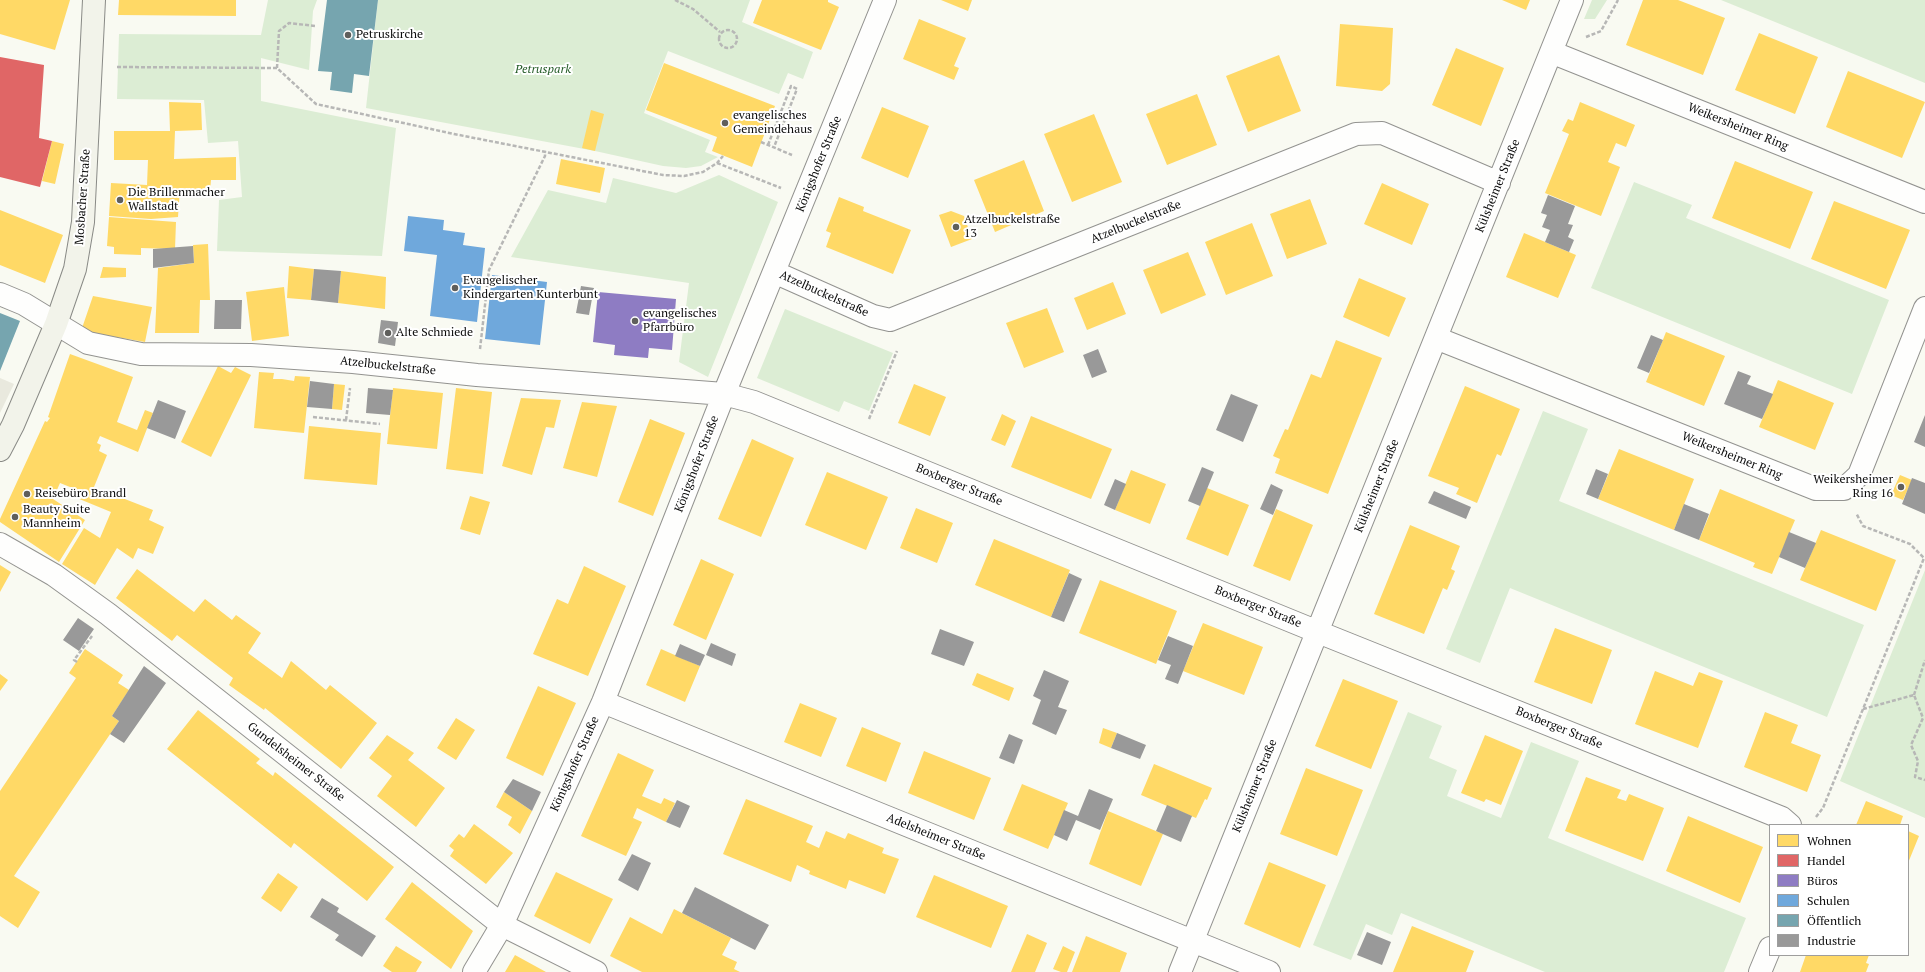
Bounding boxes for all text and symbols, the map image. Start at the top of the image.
place label: Petruskirche [356,28,423,42]
marker: Petruskirche [343,30,353,40]
park label: Petruspark [515,63,571,77]
street label: Weikersheimer Ring [1686,100,1790,154]
place label: evangelisches Gemeindehaus [733,109,812,137]
street label: Königshofer Straße [793,114,845,214]
marker: evangelisches Gemeindehaus [720,118,730,128]
street label: Külsheimer Straße [1473,137,1523,235]
street label: Mosbacher Straße [72,148,94,246]
place label: Die Brillenmacher Wallstadt [128,186,225,214]
marker: Die Brillenmacher Wallstadt [115,195,125,205]
street label: Atzelbuckelstraße [1089,197,1183,247]
place label: Atzelbuckelstraße 13 [964,213,1060,241]
marker: Atzelbuckelstraße 13 [951,222,961,232]
street label: Atzelbuckelstraße [777,268,871,320]
place label: Evangelischer Kindergarten Kunterbunt [463,274,598,302]
marker: Evangelischer Kindergarten Kunterbunt [450,283,460,293]
place label: evangelisches Pfarrbüro [643,307,717,335]
marker: evangelisches Pfarrbüro [630,316,640,326]
place label: Alte Schmiede [396,326,473,340]
marker: Alte Schmiede [383,328,393,338]
street label: Atzelbuckelstraße [339,354,437,378]
street label: Königshofer Straße [672,414,722,514]
street label: Weikersheimer Ring [1680,429,1784,483]
street label: Külsheimer Straße [1352,437,1402,535]
street label: Boxberger Straße [913,461,1005,509]
place label: Weikersheimer Ring 16 [1813,473,1893,501]
marker: Weikersheimer Ring 16 [1896,482,1906,492]
place label: Reisebüro Brandl [35,487,126,501]
marker: Reisebüro Brandl [22,489,32,499]
place label: Beauty Suite Mannheim [23,503,90,531]
marker: Beauty Suite Mannheim [10,512,20,522]
street label: Boxberger Straße [1212,583,1304,631]
street label: Boxberger Straße [1513,704,1605,752]
street label: Königshofer Straße [548,714,602,814]
street label: Gundelsheimer Straße [244,720,348,804]
street label: Külsheimer Straße [1230,737,1280,835]
street label: Adelsheimer Straße [884,811,988,863]
legend [1769,824,1909,956]
text: Wohnen [1807,833,1851,848]
text: Handel [1807,853,1845,868]
text: Büros [1807,873,1838,888]
text: Schulen [1807,893,1850,908]
text: Öffentlich [1807,913,1861,928]
text: Industrie [1807,933,1856,948]

